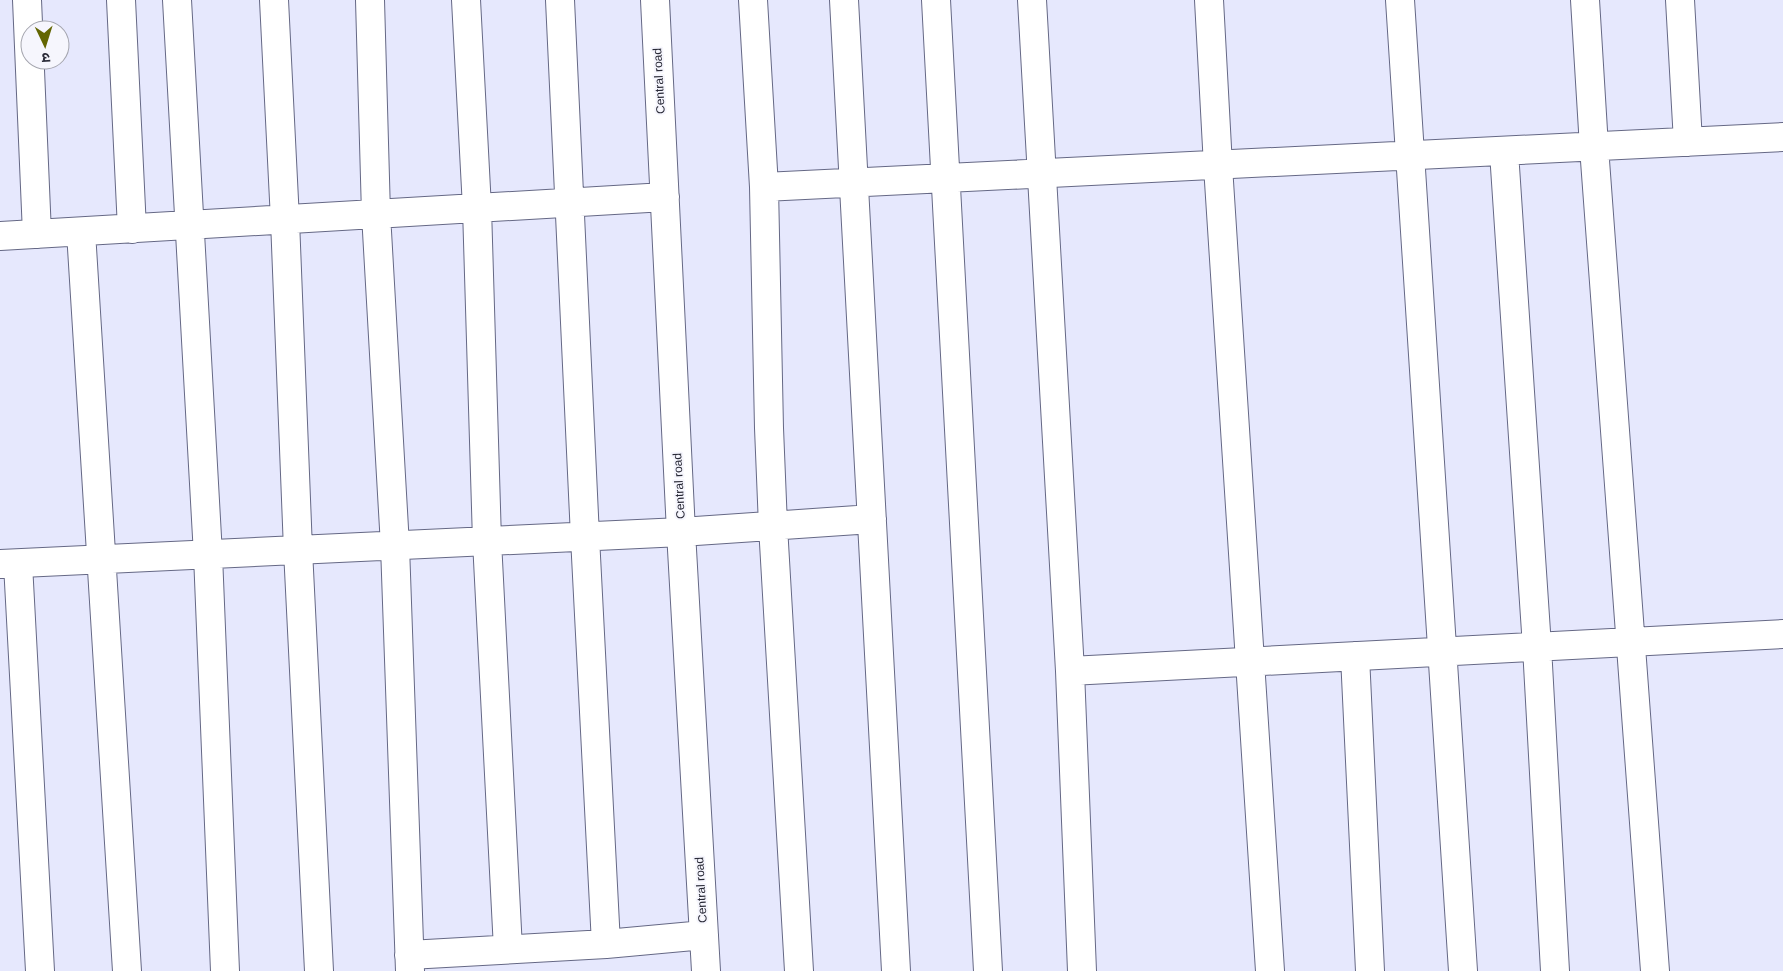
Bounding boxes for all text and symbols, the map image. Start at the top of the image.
north arrow [20,20,70,70]
street label: Central road [650,48,668,114]
text: उ [40,50,51,66]
street label: Central road [670,453,688,519]
street label: Central road [692,857,710,923]

